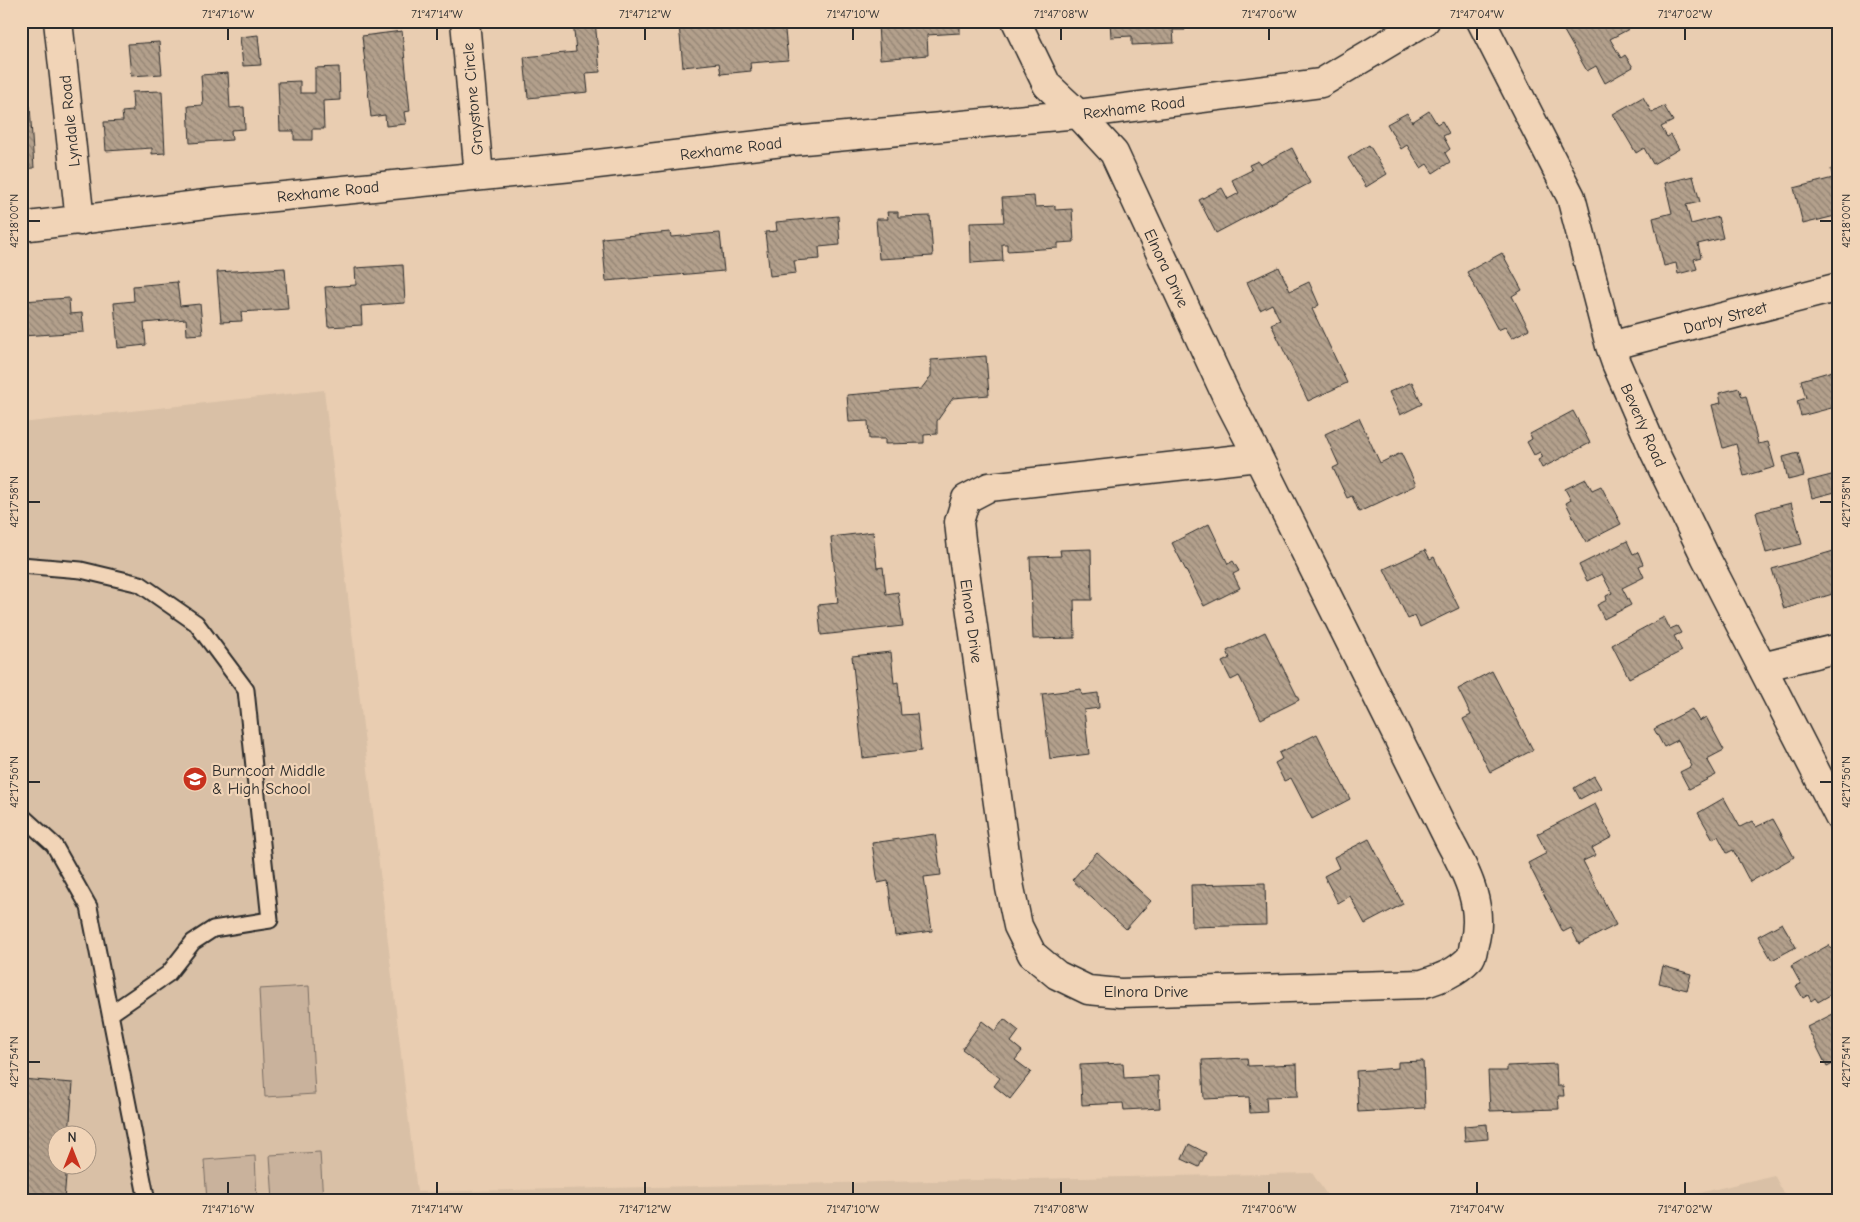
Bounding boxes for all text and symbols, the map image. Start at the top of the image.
text: 71°47'16"W [202,7,255,21]
text: 71°47'14"W [411,7,463,21]
text: 71°47'12"W [619,7,672,21]
text: 71°47'10"W [827,7,880,21]
text: 71°47'08"W [1034,7,1089,21]
text: 71°47'06"W [1242,7,1297,21]
text: 71°47'04"W [1450,7,1505,21]
text: 71°47'02"W [1658,7,1713,21]
street label: Graystone Circle [459,42,487,156]
street label: Lyndale Road [56,74,84,168]
street label: Rexhame Road [1082,93,1186,123]
street label: Rexhame Road [679,134,783,164]
street label: Rexhame Road [276,178,380,206]
text: 42°18'00"N [7,194,21,248]
text: 42°18'00"N [1839,194,1853,248]
street label: Elnora Drive [1140,226,1192,311]
street label: Darby Street [1682,298,1769,338]
street label: Beverly Road [1617,381,1669,470]
text: 42°17'58"N [7,476,21,528]
text: 42°17'58"N [1839,476,1853,528]
street label: Elnora Drive [956,578,986,664]
text: 42°17'56"N [7,756,21,808]
text: 42°17'56"N [1839,756,1853,808]
place label: Burncoat Middle & High School [212,762,325,798]
school or university icon: Burncoat Middle & High School [182,766,208,792]
street label: Elnora Drive [1104,983,1188,1001]
text: 42°17'54"N [7,1036,21,1088]
text: 42°17'54"N [1839,1036,1853,1088]
north arrow [48,1124,98,1174]
text: N [67,1129,77,1146]
text: 71°47'16"W [202,1202,255,1216]
text: 71°47'14"W [411,1202,463,1216]
text: 71°47'12"W [619,1202,672,1216]
text: 71°47'10"W [827,1202,880,1216]
text: 71°47'08"W [1034,1202,1089,1216]
text: 71°47'06"W [1242,1202,1297,1216]
text: 71°47'04"W [1450,1202,1505,1216]
text: 71°47'02"W [1658,1202,1713,1216]

